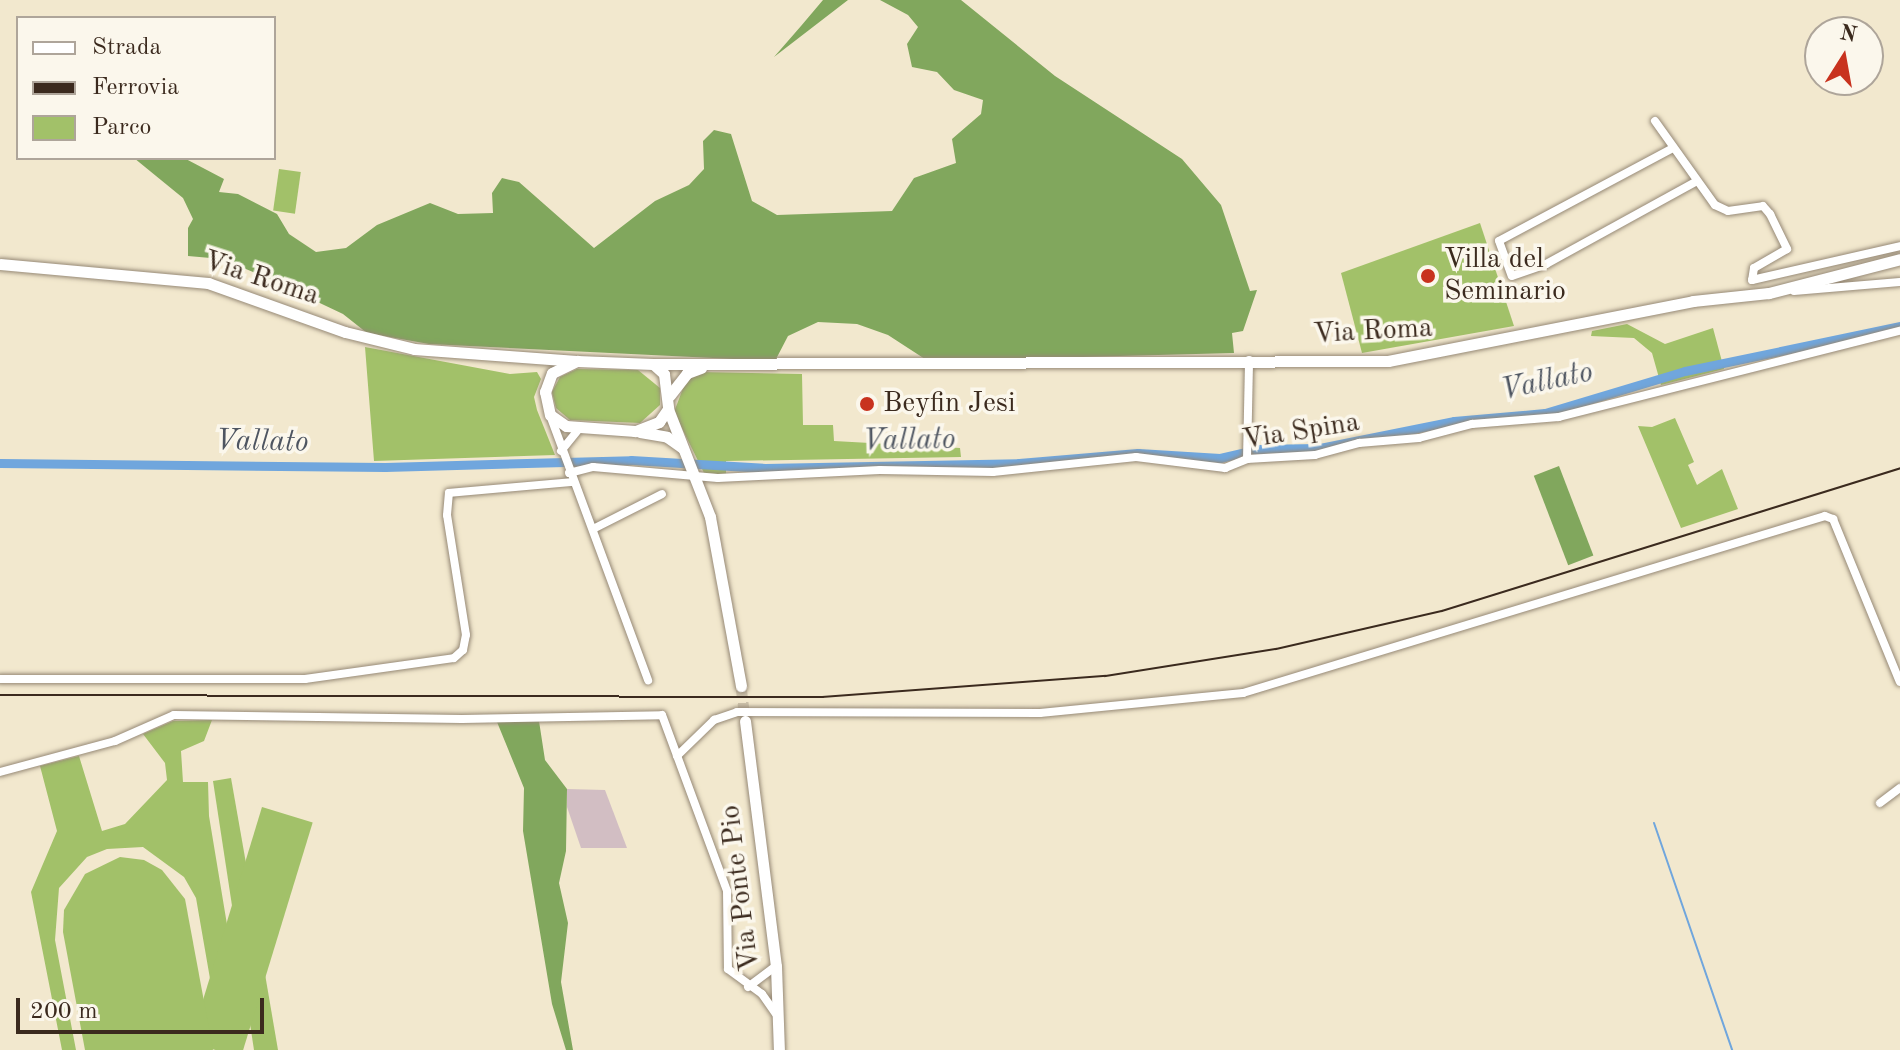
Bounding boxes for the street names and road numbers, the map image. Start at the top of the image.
street label: Via Roma [199,245,323,313]
street label: Via Roma [1312,312,1434,352]
street label: Via Spina [1240,406,1362,458]
street label: Via Ponte Pio [714,803,768,973]

